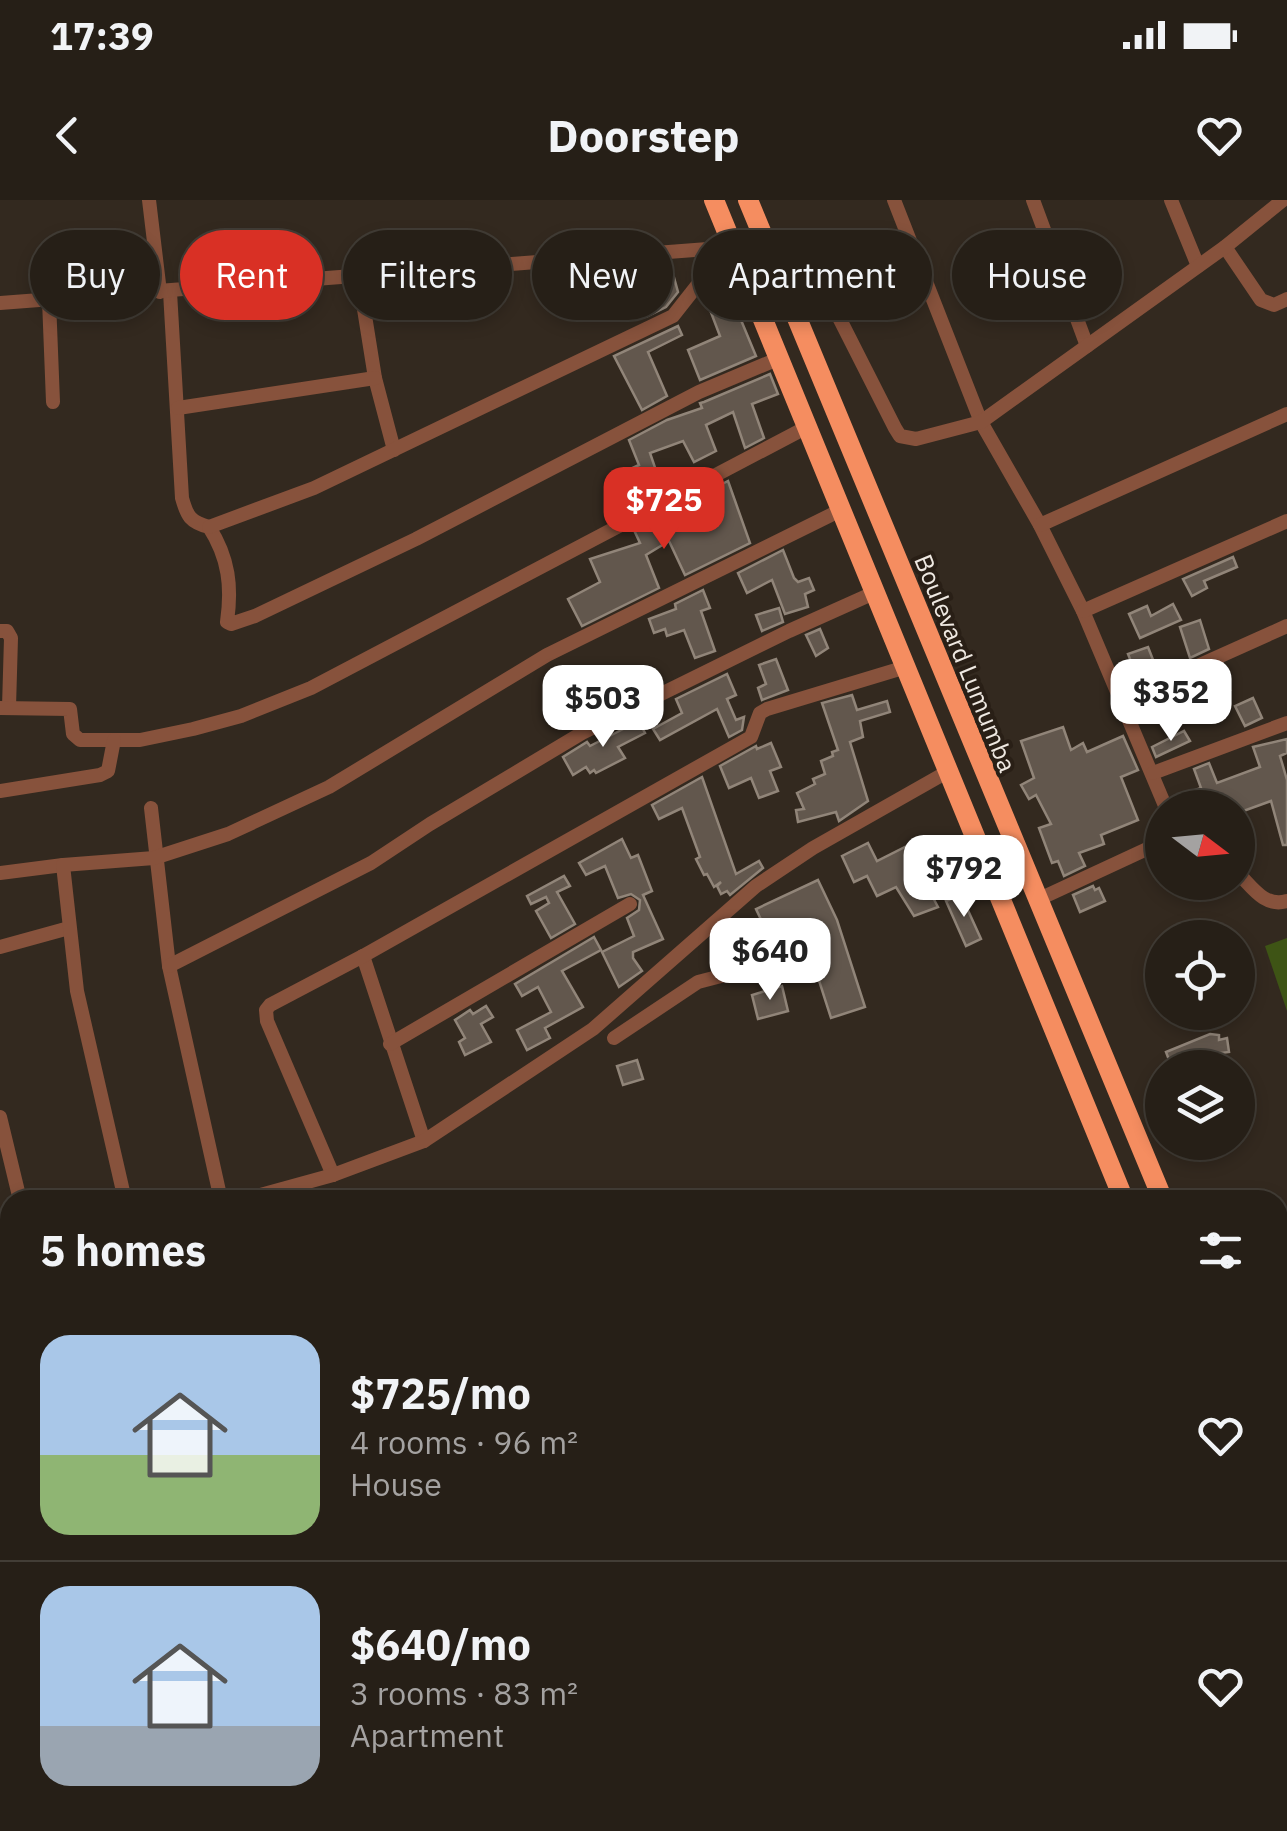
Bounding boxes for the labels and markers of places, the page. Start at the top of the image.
pin: $725 [605,467,723,552]
pin: $352 [1112,659,1230,744]
pin: $503 [544,665,662,750]
pin: $792 [905,835,1023,920]
pin: $640 [711,918,829,1003]

